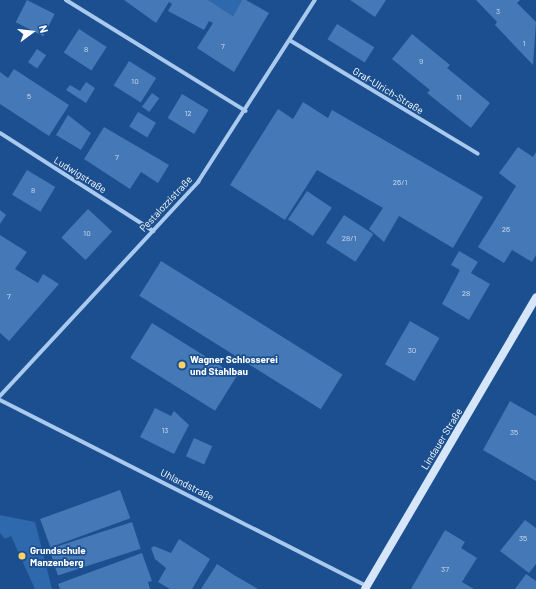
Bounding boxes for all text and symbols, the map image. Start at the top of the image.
house number: 3 [496,7,500,17]
north arrow [12,12,52,52]
text: N [37,24,51,34]
house number: 1 [523,39,525,49]
house number: 7 [221,42,225,52]
house number: 8 [84,45,88,55]
house number: 9 [419,57,423,67]
street label: Graf-Ulrich-Straße [350,65,426,117]
house number: 10 [131,77,139,87]
house number: 5 [27,92,31,102]
house number: 11 [456,93,462,103]
house number: 12 [184,109,192,119]
house number: 7 [115,153,119,163]
street label: Ludwigstraße [52,154,108,196]
street label: Pestalozzistraße [137,174,195,234]
house number: 26/1 [393,178,407,188]
house number: 8 [31,186,35,196]
house number: 26 [502,225,510,235]
house number: 10 [83,229,91,239]
house number: 28/1 [342,234,356,244]
house number: 28 [462,289,470,299]
house number: 7 [7,292,11,302]
house number: 30 [408,346,416,356]
place label: Wagner Schlosserei und Stahlbau [190,353,278,376]
marker: Wagner Schlosserei und Stahlbau [177,360,187,370]
street label: Lindauer Straße [419,406,465,472]
house number: 13 [162,426,168,436]
house number: 35 [510,428,518,438]
street label: Uhlandstraße [158,466,216,504]
house number: 35 [519,534,527,544]
place label: Grundschule Manzenberg [30,544,86,568]
marker: Grundschule Manzenberg [17,551,27,561]
house number: 37 [441,565,449,575]

